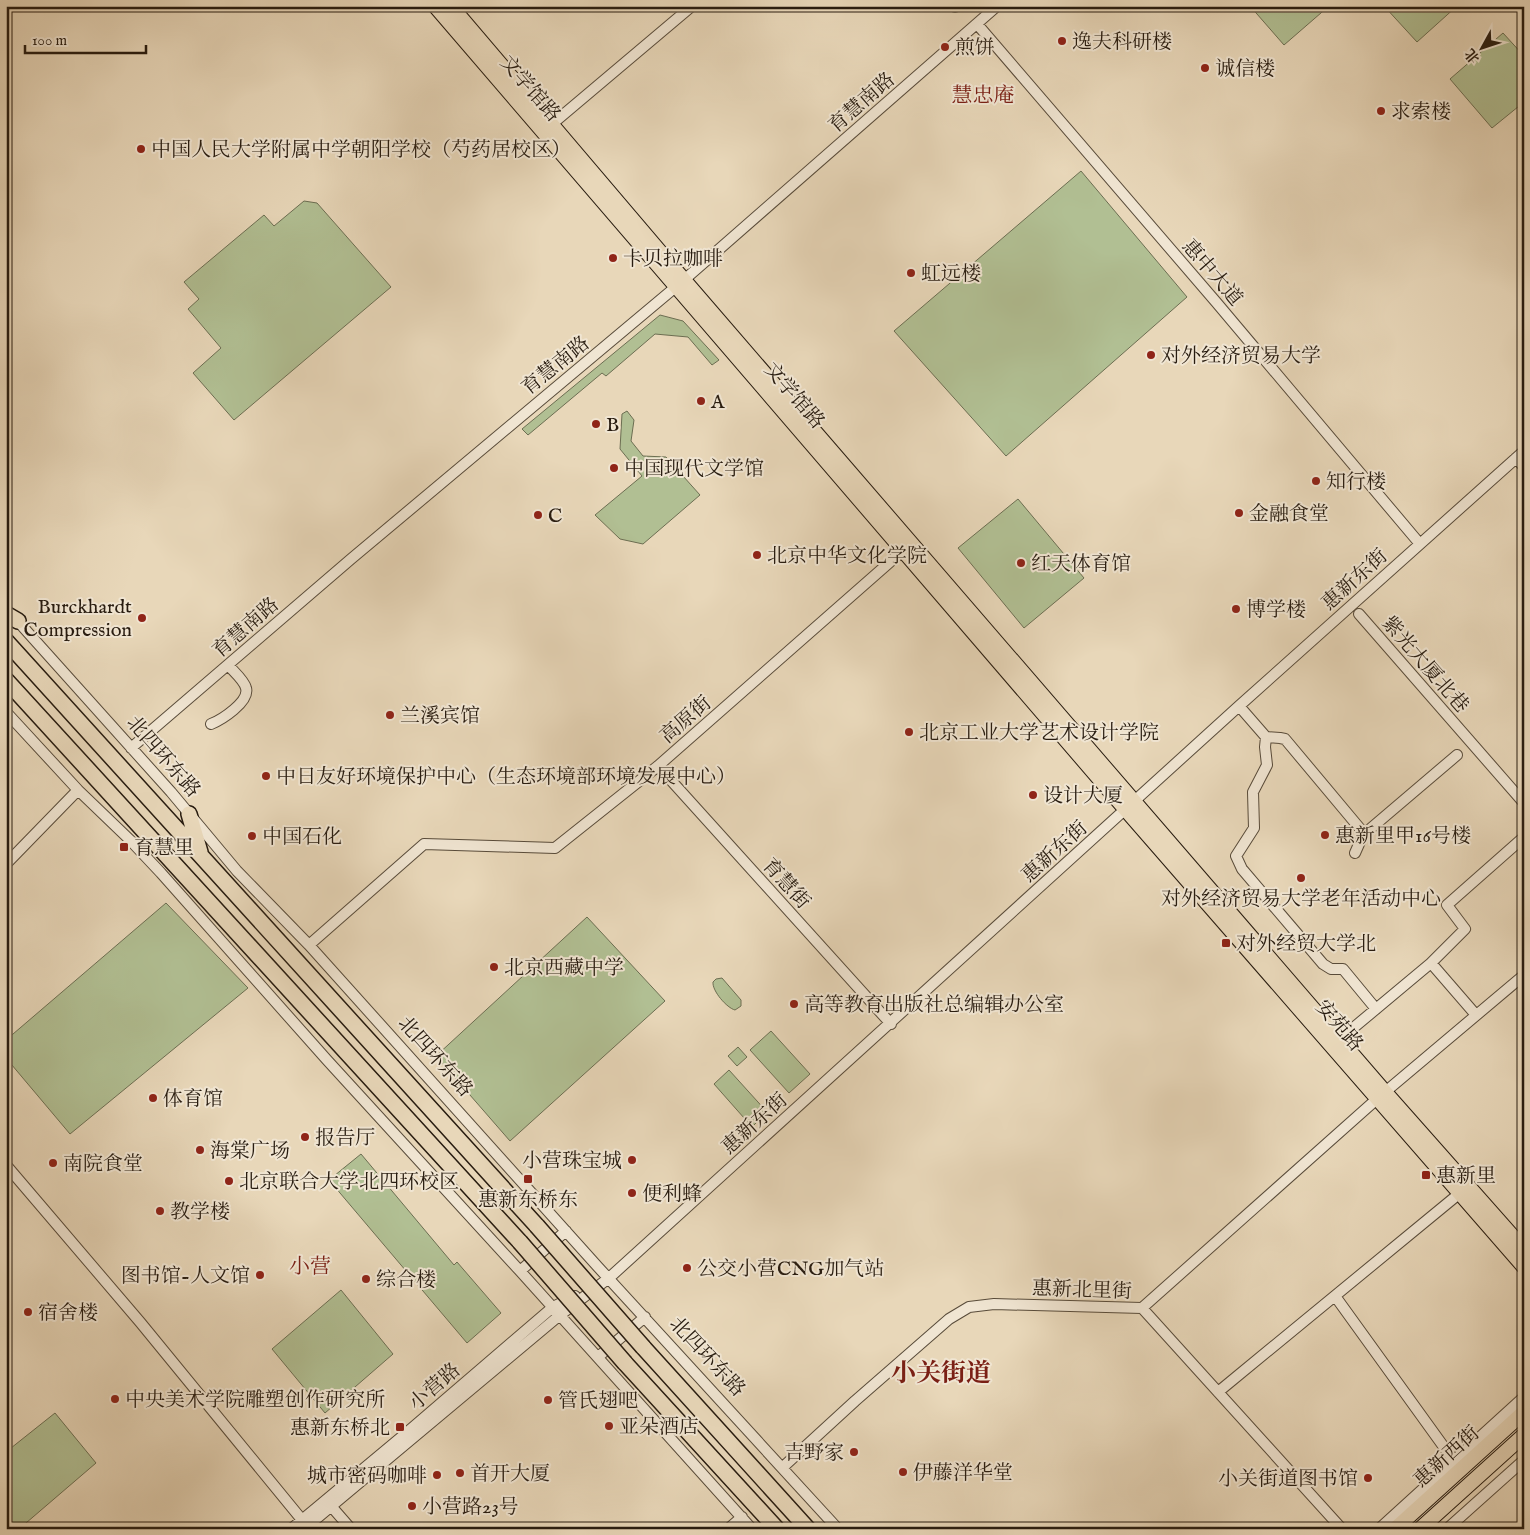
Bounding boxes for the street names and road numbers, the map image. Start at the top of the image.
street label: 文学馆路 [494,51,566,127]
street label: 育慧南路 [824,67,900,139]
street label: 惠中大道 [1176,235,1248,311]
street label: 育慧南路 [517,331,595,401]
street label: 文学馆路 [758,358,830,434]
street label: 惠新东街 [1317,544,1393,616]
street label: 育慧南路 [208,592,284,664]
street label: 紫光大厦北巷 [1376,612,1474,718]
street label: 高原街 [655,691,717,749]
street label: 北四环东路 [121,711,205,803]
street label: 惠新东街 [1017,816,1093,888]
street label: 育慧街 [757,853,815,915]
street label: 安苑路 [1310,995,1368,1057]
street label: 北四环东路 [392,1011,478,1103]
street label: 惠新东街 [717,1088,793,1160]
street label: 惠新北里街 [1032,1276,1132,1305]
street label: 北四环东路 [664,1312,750,1402]
street label: 小营路 [404,1358,466,1416]
street label: 惠新西街 [1409,1421,1485,1493]

